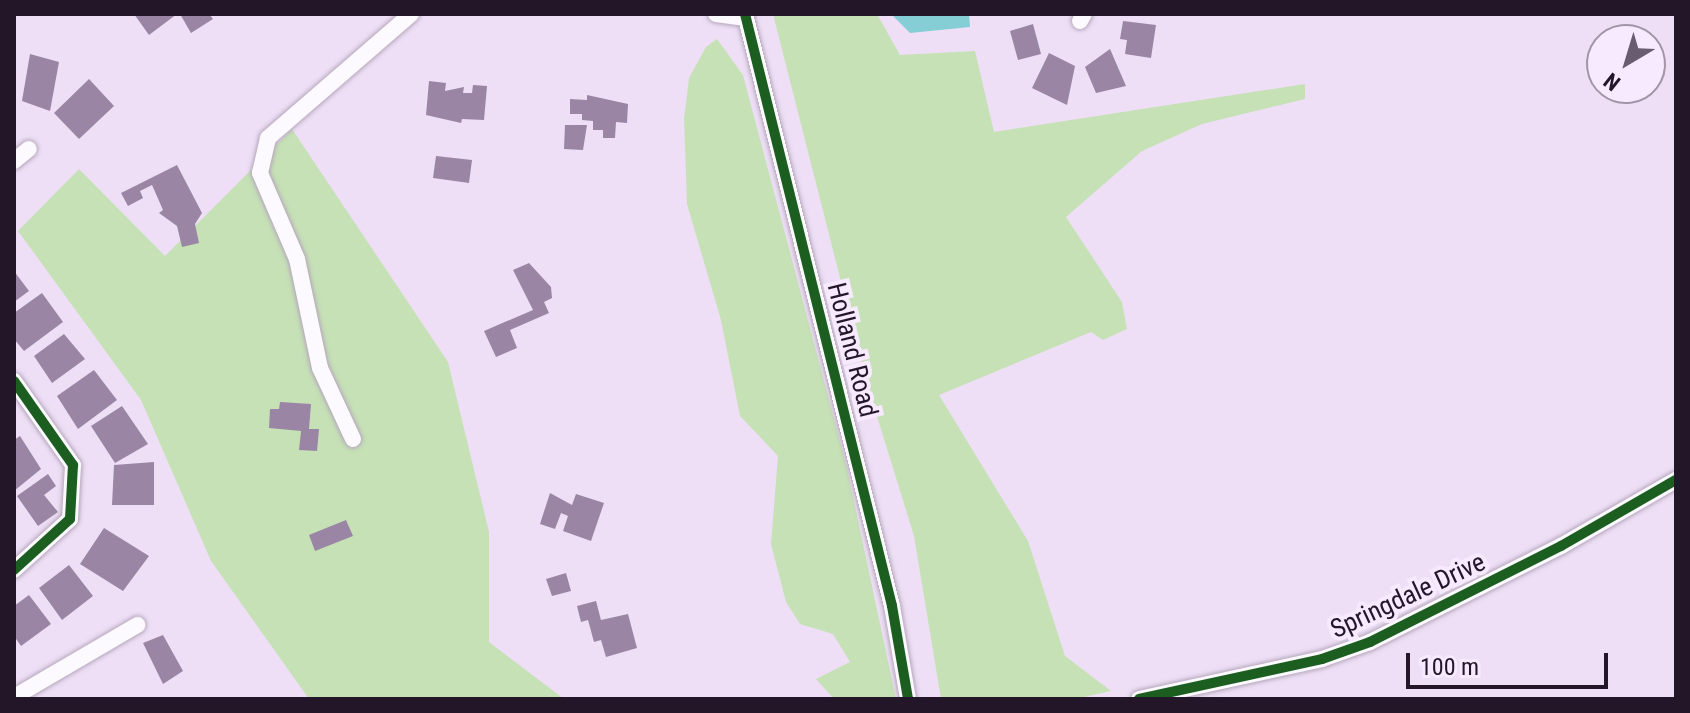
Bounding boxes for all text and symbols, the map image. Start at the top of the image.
north arrow [1586,24,1666,104]
text: N [1599,68,1625,96]
street label: Holland Road [820,280,884,420]
street label: Springdale Drive [1326,547,1490,645]
scale bar [1410,637,1612,687]
text: 100 m [1420,653,1479,681]

